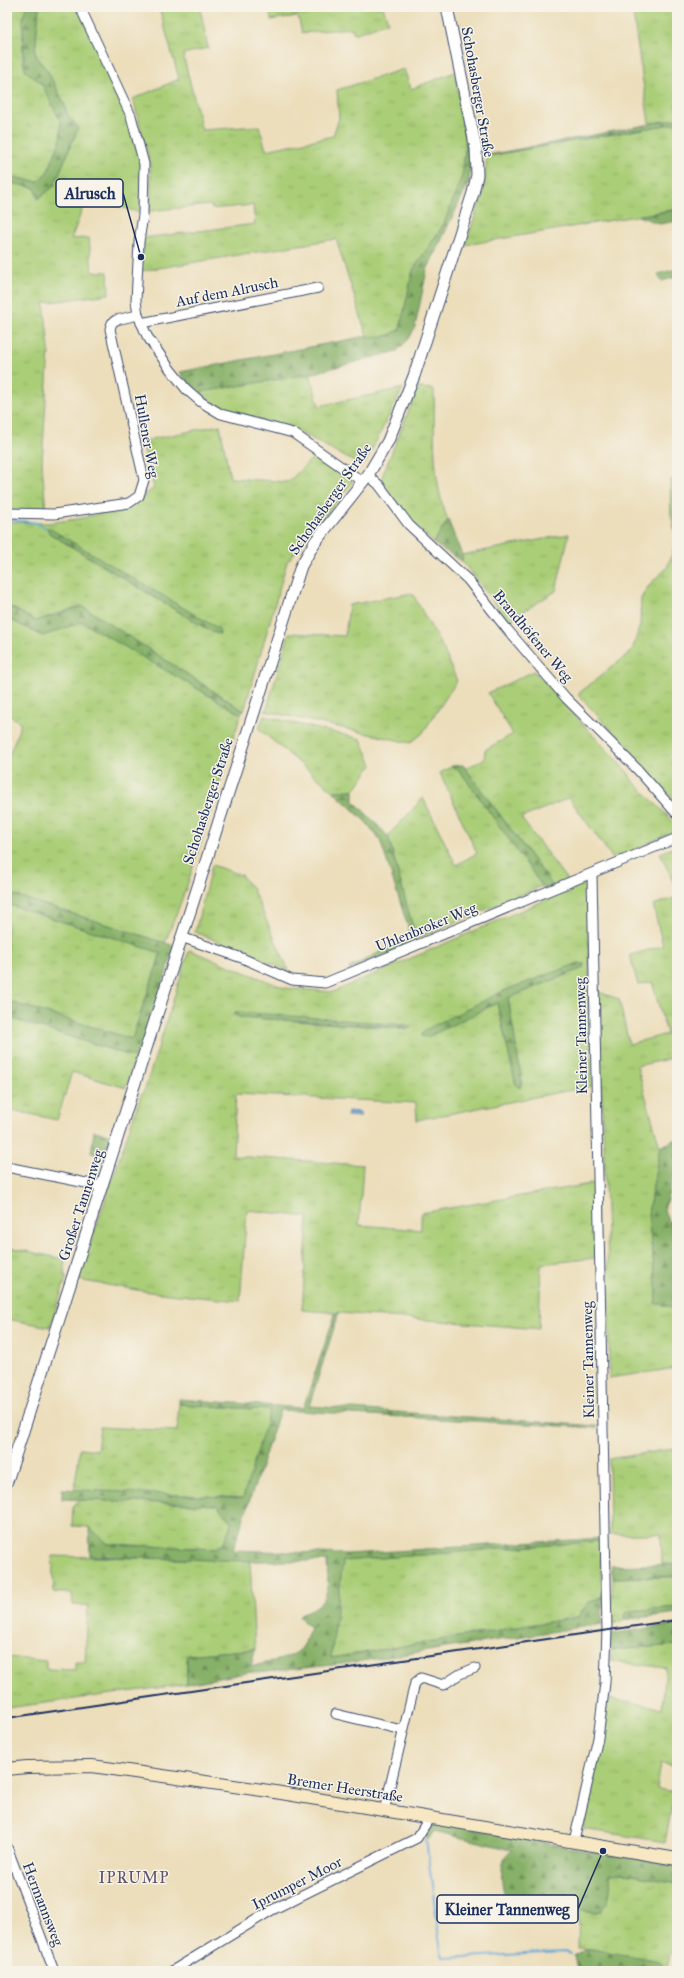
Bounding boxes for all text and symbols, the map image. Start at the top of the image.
street label: Schohasberger Straße [458,25,498,159]
callout: Alrusch [56,179,123,207]
text: Alrusch [63,184,116,203]
street label: Auf dem Alrusch [173,273,280,311]
street label: Hullener Weg [131,392,163,481]
street label: Schohasberger Straße [285,440,375,558]
street label: Brandhöfener Weg [489,586,577,686]
street label: Schohasberger Straße [179,735,237,867]
street label: Uhlenbroker Weg [373,898,480,956]
street label: Kleiner Tannenweg [571,976,591,1095]
street label: Großer Tannenweg [55,1146,108,1263]
street label: Kleiner Tannenweg [578,1300,598,1419]
street label: Bremer Heerstraße [286,1770,404,1806]
street label: Iprumper Moor [249,1852,345,1913]
street label: Hermannsweg [19,1860,68,1949]
district label: IPRUMP [99,1868,170,1887]
callout: Kleiner Tannenweg [437,1895,578,1923]
text: Kleiner Tannenweg [444,1900,570,1920]

